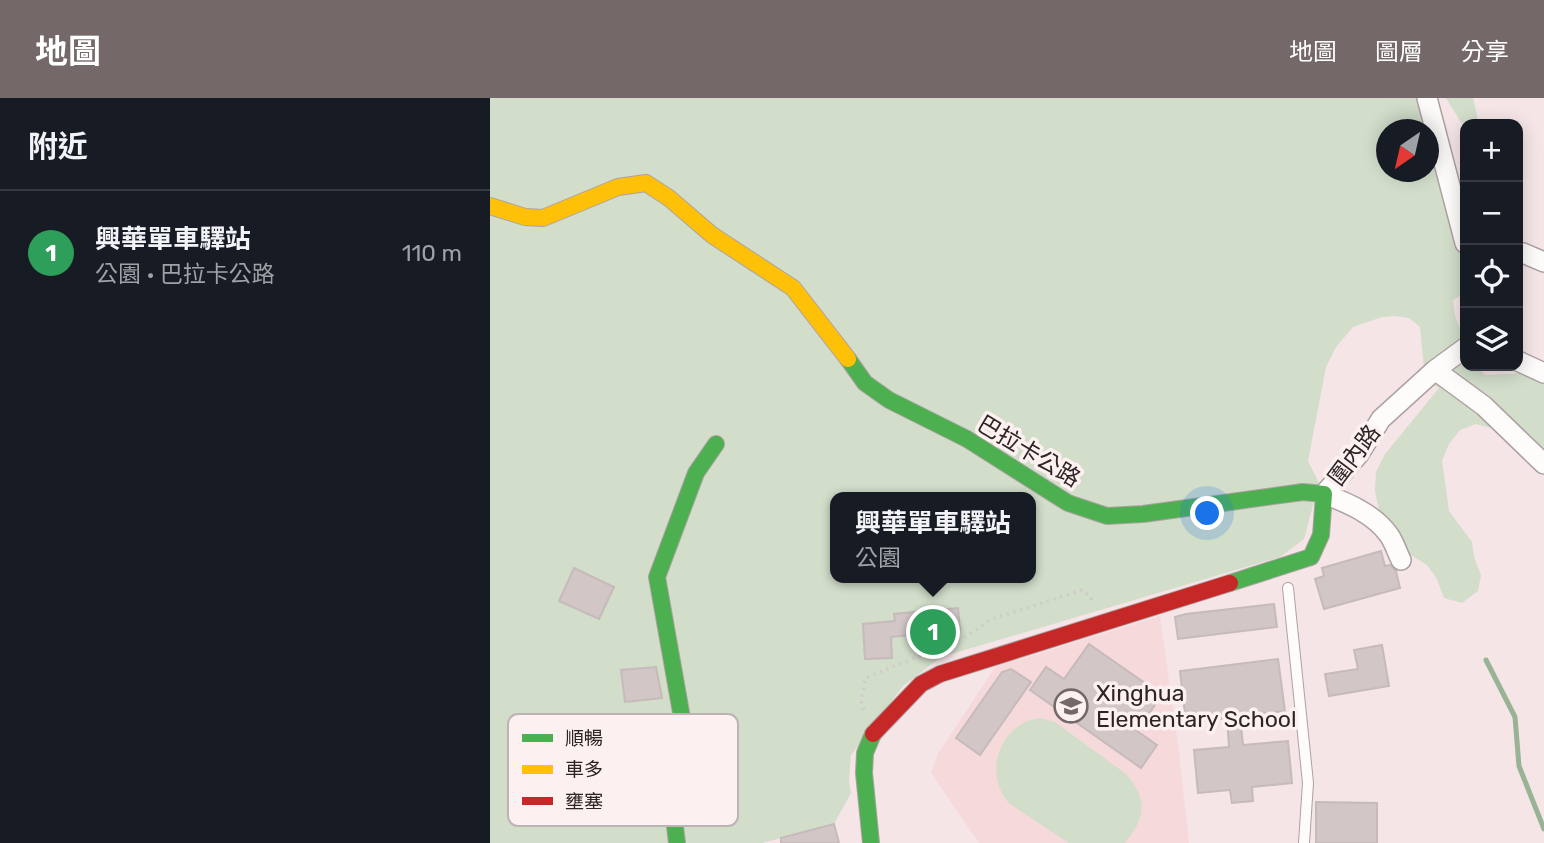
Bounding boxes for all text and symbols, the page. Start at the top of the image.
text: 地圖 [35,32,101,71]
text: 地圖 [1289,38,1337,66]
text: 圖層 [1375,38,1423,66]
text: 分享 [1461,38,1509,66]
north arrow [1376,119,1439,182]
map controls [1460,119,1523,371]
button: + [1460,119,1523,182]
text: 附近 [28,129,88,165]
button: − [1460,182,1523,245]
text: 興華單車驛站 [95,224,251,255]
text: 1 [45,239,57,267]
text: 110 m [402,239,462,267]
button: locate [1460,245,1523,308]
text: 公園 · 巴拉卡公路 [95,260,275,288]
button: layers [1460,308,1523,371]
street label: 巴拉卡公路 [973,409,1085,493]
street label: 圍內路 [1322,419,1386,491]
popup [830,492,1036,583]
your location [1190,496,1224,530]
text: 興華單車驛站 [855,508,1011,539]
text: 公園 [855,544,901,572]
pin: 1 [910,606,956,658]
place label: Xinghua Elementary School [1096,679,1297,733]
school or university icon: Xinghua Elementary School [1052,687,1090,725]
legend [508,714,738,826]
text: 順暢 [565,727,603,750]
text: 車多 [565,758,603,781]
text: 壅塞 [565,790,603,813]

